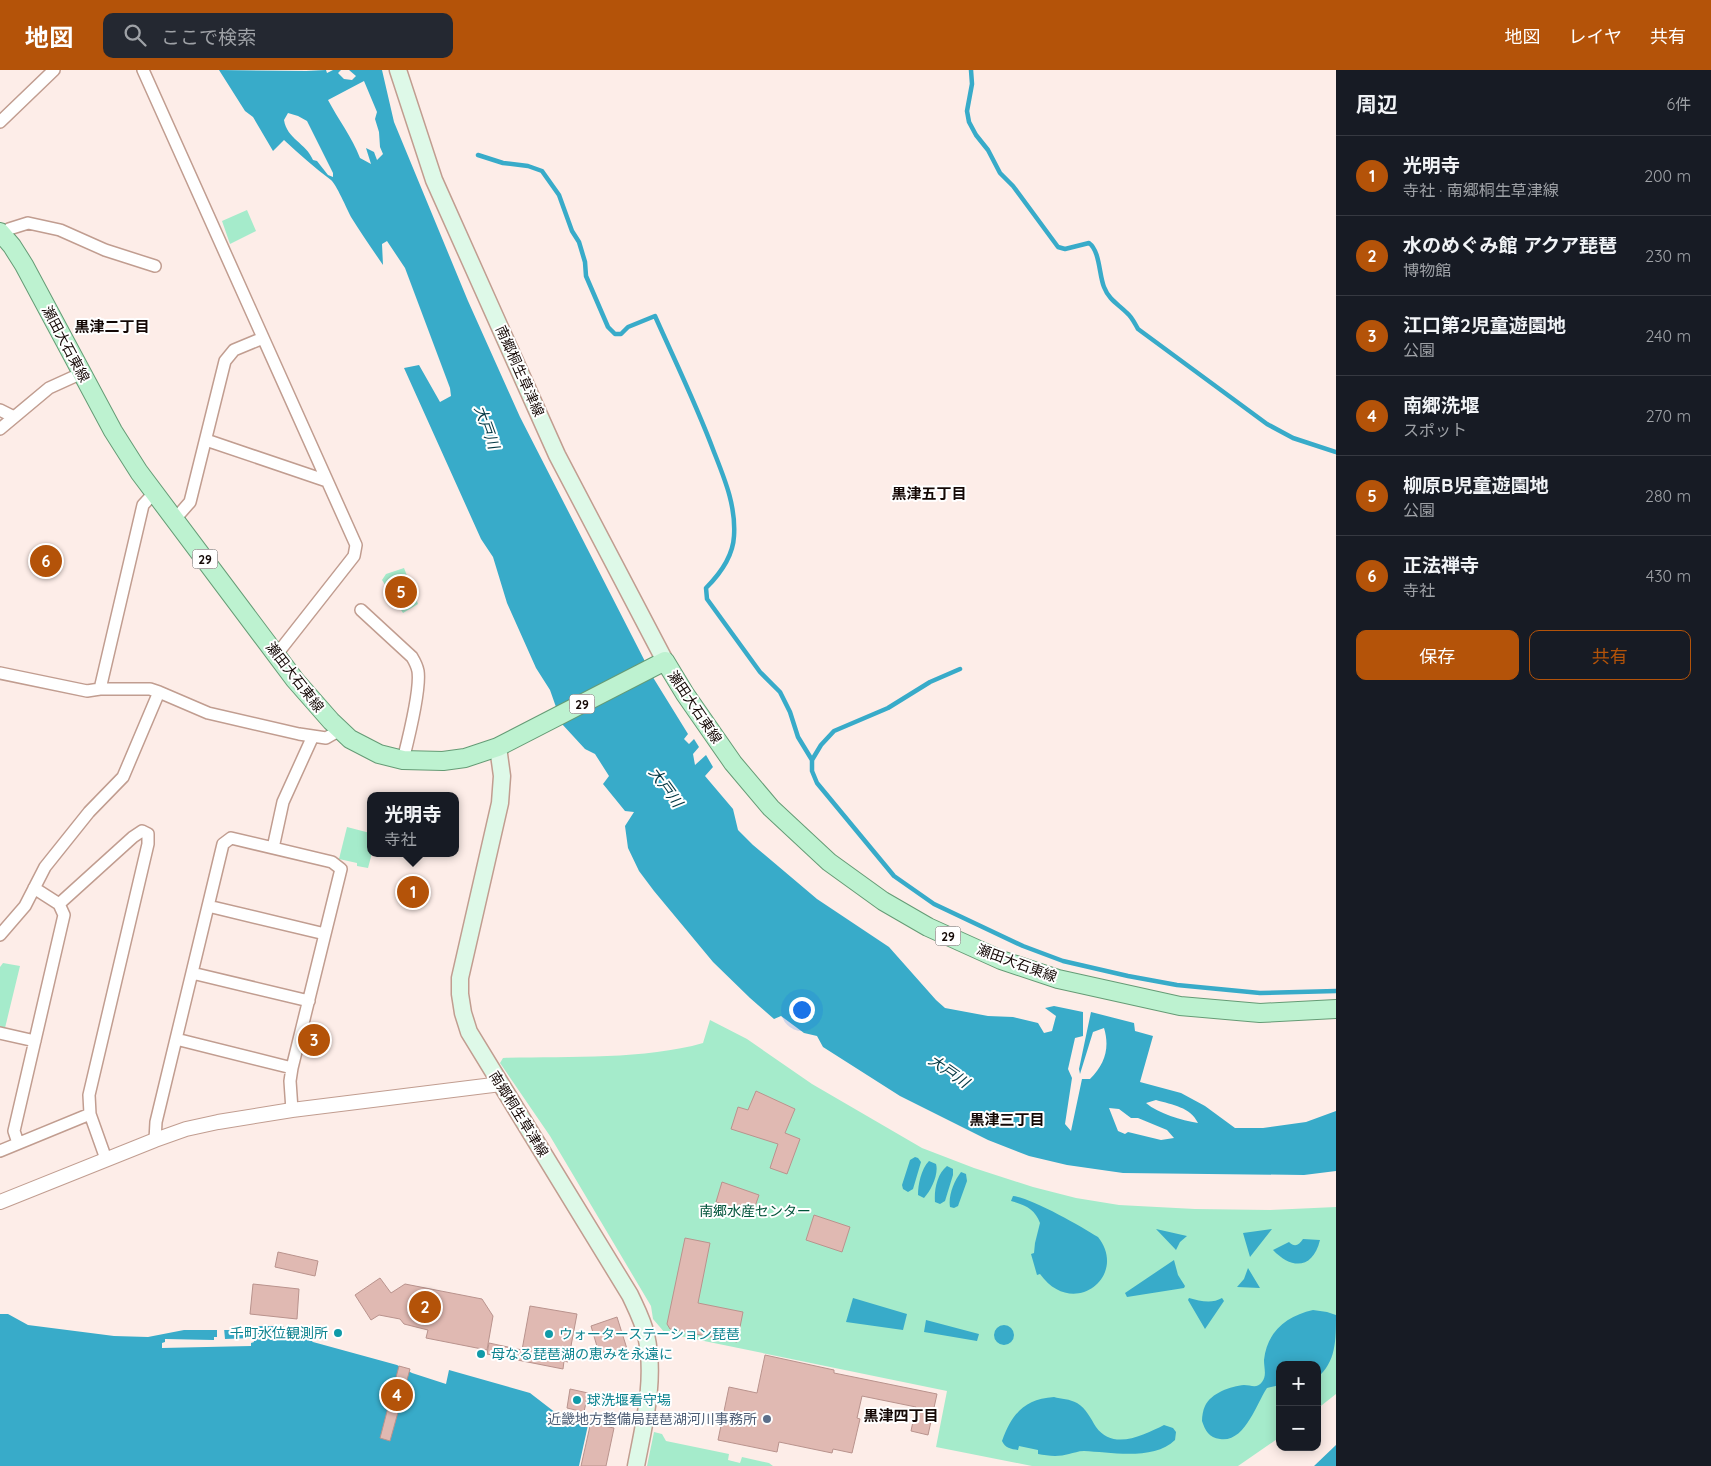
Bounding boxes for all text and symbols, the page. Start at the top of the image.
search box [103,13,453,58]
icon: search [121,21,149,49]
text: 地図 [25,22,73,52]
text: ここで検索 [161,25,256,49]
text: 地図 [1505,25,1541,48]
text: レイヤ [1569,25,1622,48]
text: 共有 [1650,25,1686,48]
text: 周辺 [1356,91,1398,117]
text: 6件 [1666,94,1691,114]
text: 光明寺 [1403,153,1460,177]
text: 1 [1369,166,1375,186]
text: 200 m [1644,166,1691,186]
text: 寺社 · 南郷桐生草津線 [1403,180,1559,200]
text: 水のめぐみ館 アクア琵琶 [1403,233,1617,257]
text: 2 [1367,246,1377,266]
text: 230 m [1645,246,1691,266]
text: 博物館 [1403,260,1451,280]
street label: 瀬田大石東線 [38,303,94,385]
text: 江口第2児童遊園地 [1403,313,1566,337]
district label: 黒津二丁目 [74,317,150,336]
street label: 南郷桐生草津線 [492,323,548,419]
text: 3 [1368,326,1376,346]
text: 240 m [1645,326,1691,346]
text: 公園 [1403,340,1435,360]
text: 南郷洗堰 [1403,393,1479,417]
water label: 大戸川 [470,403,504,453]
text: 4 [1367,406,1377,426]
text: 270 m [1646,406,1691,426]
text: スポット [1403,420,1467,440]
text: 柳原B児童遊園地 [1403,473,1548,497]
district label: 黒津五丁目 [891,484,967,503]
text: 5 [1367,486,1377,506]
text: 280 m [1645,486,1691,506]
text: 公園 [1403,500,1435,520]
pin: 6 [30,542,62,580]
road number: 29 [192,549,218,568]
text: 正法禅寺 [1403,553,1479,577]
text: 6 [1368,566,1376,586]
text: 430 m [1646,566,1691,586]
pin: 5 [385,573,417,611]
text: 寺社 [1403,580,1435,600]
button: 保存 [1356,630,1519,680]
button: 共有 [1529,630,1691,680]
street label: 瀬田大石東線 [262,638,328,716]
street label: 瀬田大石東線 [664,667,726,747]
road number: 29 [570,694,594,714]
water label: 大戸川 [645,763,688,812]
popup [367,792,459,857]
text: 光明寺 [384,802,442,826]
text: 寺社 [384,829,417,849]
pin: 1 [397,873,429,911]
road number: 29 [936,926,960,946]
street label: 瀬田大石東線 [974,940,1060,986]
your location [789,997,815,1023]
pin: 3 [298,1021,330,1059]
water label: 大戸川 [925,1050,975,1093]
street label: 南郷桐生草津線 [485,1068,553,1160]
district label: 黒津三丁目 [969,1110,1045,1129]
park label: 南郷水産センター [699,1202,811,1220]
pin: 2 [409,1288,441,1326]
place label: 千町水位観測所 [230,1324,328,1342]
place label: ウォーターステーション琵琶 [559,1325,740,1343]
marker: 千町水位観測所 [332,1327,344,1339]
marker: ウォーターステーション琵琶 [543,1328,555,1340]
place label: 母なる琵琶湖の恵みを永遠に [491,1345,673,1363]
marker: 母なる琵琶湖の恵みを永遠に [475,1348,487,1360]
map controls [1276,1361,1321,1451]
button: + [1276,1361,1321,1406]
pin: 4 [381,1376,413,1414]
place label: 球洗堰看守場 [587,1391,671,1409]
marker: 球洗堰看守場 [571,1394,583,1406]
district label: 黒津四丁目 [863,1406,939,1425]
button: − [1276,1406,1321,1451]
place label: 近畿地方整備局琵琶湖河川事務所 [547,1410,757,1428]
marker: 近畿地方整備局琵琶湖河川事務所 [761,1413,773,1425]

